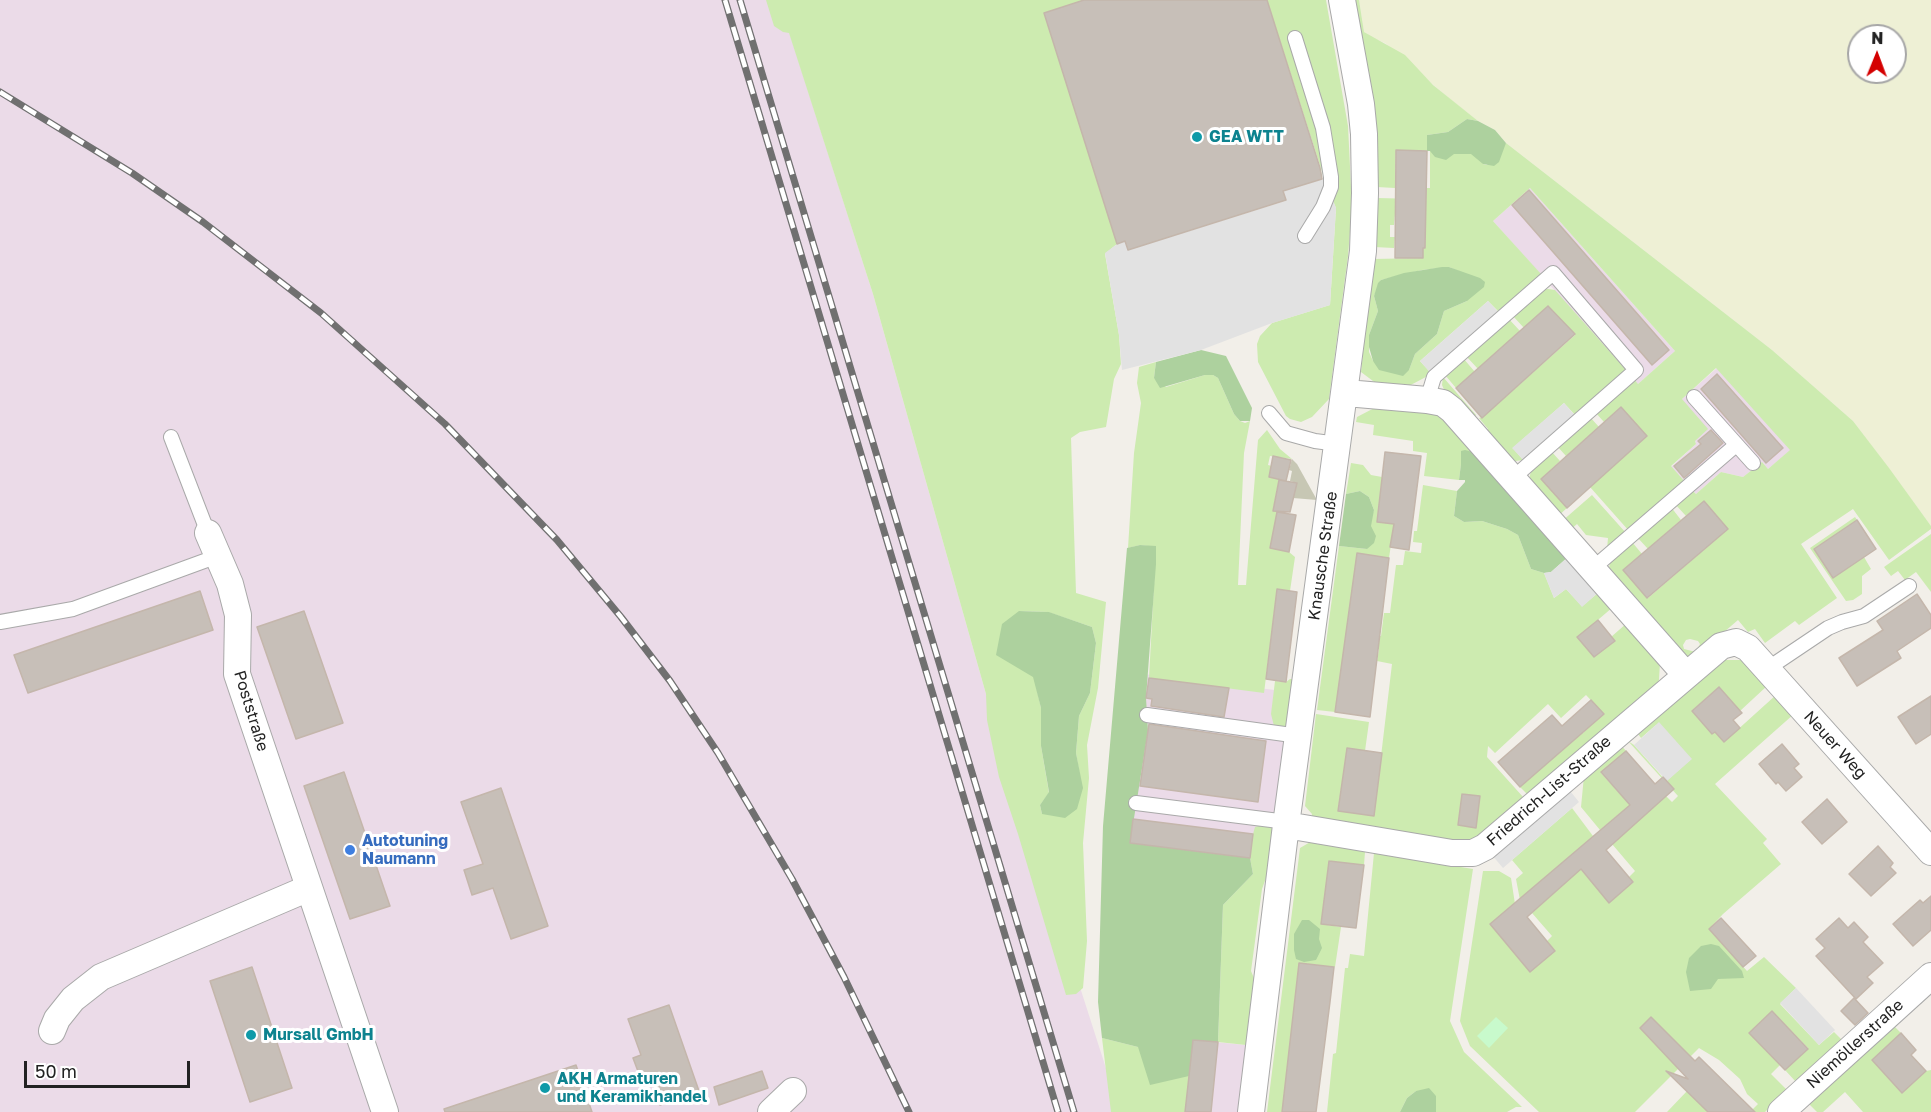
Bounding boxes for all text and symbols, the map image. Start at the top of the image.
north arrow [1847,24,1907,84]
text: N [1871,28,1884,48]
place label: GEA WTT [1209,127,1284,147]
marker: GEA WTT [1190,130,1204,144]
street label: Knausche Straße [1304,490,1342,622]
street label: Poststraße [230,668,272,754]
street label: Neuer Weg [1800,707,1870,783]
street label: Friedrich-List-Straße [1483,732,1615,850]
place label: Autotuning Naumann [362,831,448,869]
marker: Autotuning Naumann [343,843,357,857]
street label: Niemöllerstraße [1803,995,1907,1093]
place label: Mursall GmbH [263,1025,374,1045]
marker: Mursall GmbH [244,1028,258,1042]
scale bar [27,1049,194,1087]
text: 50 m [35,1060,77,1082]
place label: AKH Armaturen und Keramikhandel [557,1069,707,1107]
marker: AKH Armaturen und Keramikhandel [538,1081,552,1095]

